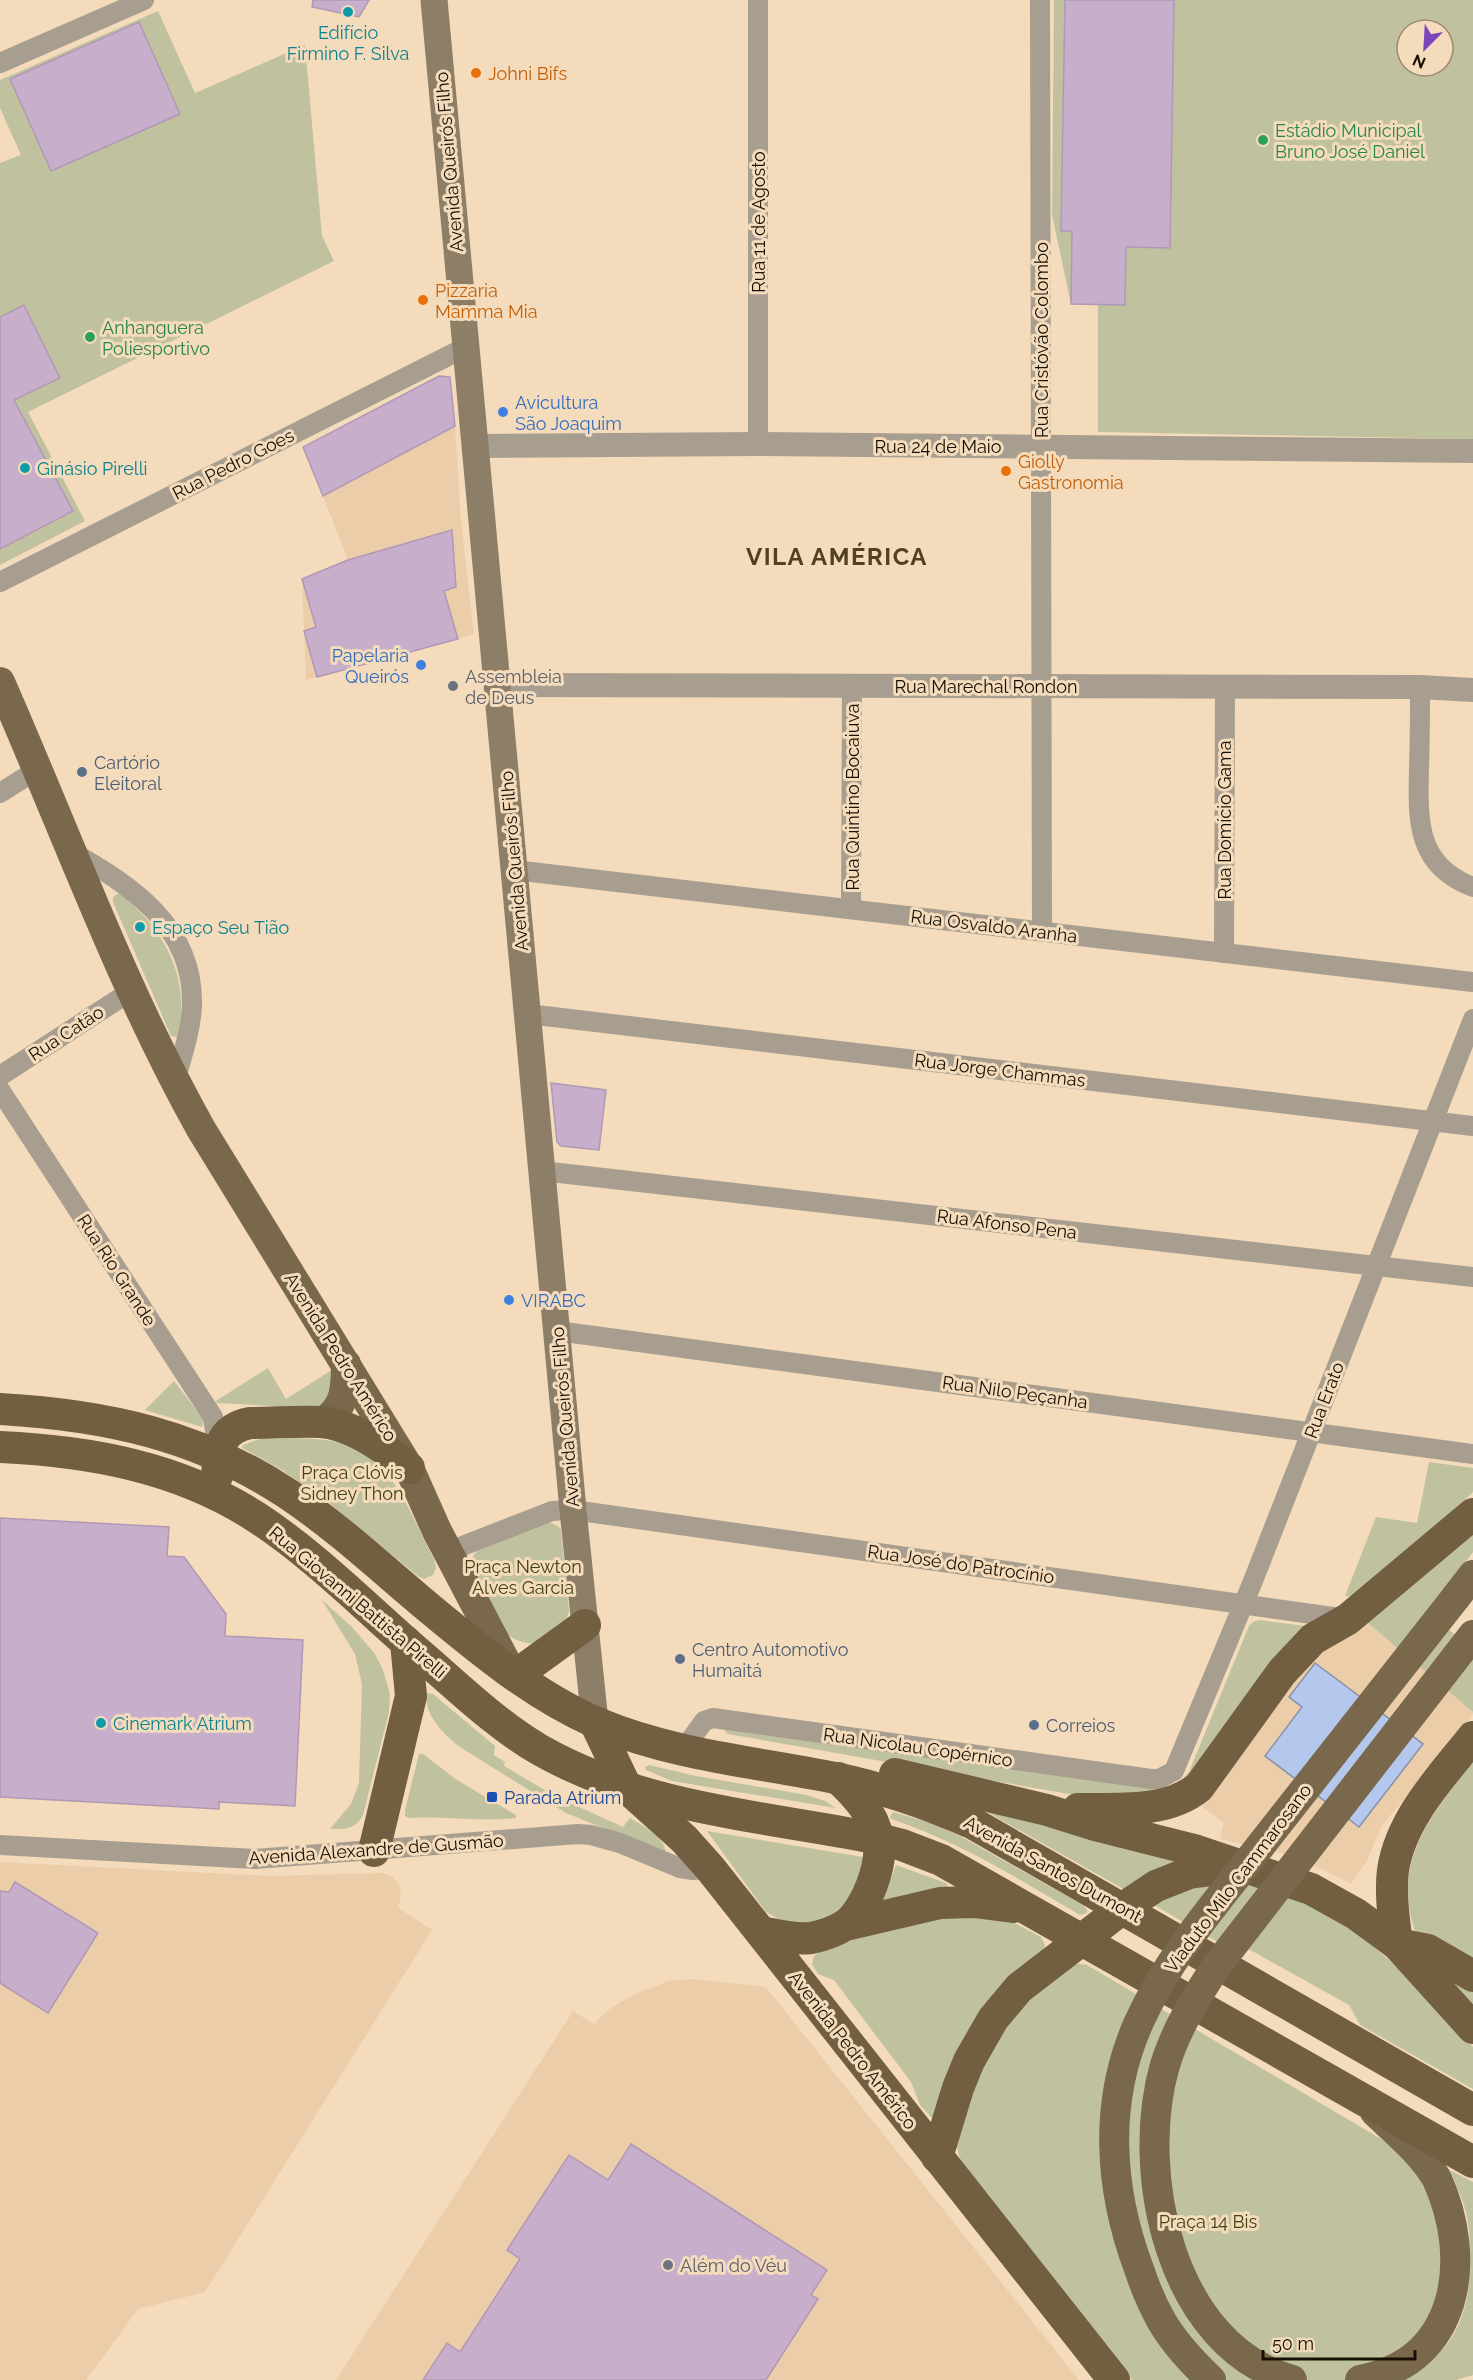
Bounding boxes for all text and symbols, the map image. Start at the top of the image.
marker: Edifício Firmino F. Silva [341,5,355,19]
north arrow [1395,18,1455,78]
place label: Edifício Firmino F. Silva [287,22,409,64]
text: N [1410,50,1429,72]
place label: Johni Bifs [488,63,568,84]
marker: Johni Bifs [469,66,483,80]
street label: Avenida Queirós Filho [431,71,467,253]
place label: Estádio Municipal Bruno José Daniel [1275,120,1425,162]
marker: Estádio Municipal Bruno José Daniel [1256,133,1270,147]
street label: Rua 11 de Agosto [748,151,769,293]
street label: Rua Cristóvão Colombo [1031,242,1052,438]
place label: Pizzaria Mamma Mia [435,280,538,322]
marker: Pizzaria Mamma Mia [416,293,430,307]
place label: Anhanguera Poliesportivo [102,317,210,359]
marker: Anhanguera Poliesportivo [83,330,97,344]
place label: Avicultura São Joaquim [515,392,622,434]
marker: Avicultura São Joaquim [496,405,510,419]
street label: Rua Pedro Goes [169,424,298,504]
street label: Rua 24 de Maio [875,436,1002,457]
place label: Giolly Gastronomia [1018,451,1124,493]
place label: Ginásio Pirelli [37,458,147,479]
marker: Ginásio Pirelli [18,461,32,475]
marker: Giolly Gastronomia [999,464,1013,478]
district label: VILA AMÉRICA [746,542,928,571]
place label: Papelaria Queirós [332,645,409,687]
marker: Papelaria Queirós [414,658,428,672]
place label: Assembleia de Deus [465,666,562,708]
street label: Rua Marechal Rondon [895,676,1078,697]
marker: Assembleia de Deus [446,679,460,693]
street label: Rua Quintino Bocaiuva [842,703,863,891]
street label: Rua Domício Gama [1214,741,1235,899]
place label: Cartório Eleitoral [94,752,162,794]
marker: Cartório Eleitoral [75,765,89,779]
street label: Avenida Queirós Filho [496,770,532,952]
street label: Rua Osvaldo Aranha [909,905,1079,947]
place label: Espaço Seu Tião [152,917,290,938]
marker: Espaço Seu Tião [133,920,147,934]
street label: Rua Catão [24,1001,108,1065]
street label: Rua Jorge Chammas [913,1049,1087,1091]
street label: Rua Afonso Pena [936,1205,1078,1243]
street label: Rua Rio Grande [73,1210,161,1330]
street label: Avenida Pedro Américo [280,1269,402,1445]
place label: VIRABC [521,1290,586,1311]
marker: VIRABC [502,1293,516,1307]
street label: Avenida Queirós Filho [547,1326,583,1508]
street label: Rua Erato [1300,1359,1348,1441]
street label: Rua Nilo Peçanha [941,1371,1089,1413]
park label: Praça Clóvis Sidney Thon [301,1462,403,1504]
street label: Rua Giovanni Battista Pirelli [265,1522,451,1682]
street label: Rua José do Patrocínio [866,1540,1056,1588]
park label: Praça Newton Alves Garcia [464,1556,582,1598]
place label: Centro Automotivo Humaitá [692,1639,849,1681]
marker: Centro Automotivo Humaitá [673,1652,687,1666]
place label: Cinemark Atrium [113,1713,252,1734]
place label: Correios [1046,1715,1116,1736]
marker: Cinemark Atrium [94,1716,108,1730]
marker: Correios [1027,1718,1041,1732]
street label: Rua Nicolau Copérnico [822,1723,1014,1771]
street label: Viaduto Milo Cammarosano [1160,1779,1316,1976]
place label: Parada Atrium [504,1787,621,1808]
marker: Parada Atrium [485,1790,499,1804]
street label: Avenida Santos Dumont [961,1811,1145,1927]
street label: Avenida Alexandre de Gusmão [248,1830,504,1868]
street label: Avenida Pedro Américo [785,1967,921,2134]
park label: Praça 14 Bis [1159,2211,1257,2232]
place label: Além do Véu [680,2255,787,2276]
marker: Além do Véu [661,2258,675,2272]
scale bar [1263,2323,1414,2361]
text: 50 m [1272,2333,1314,2354]

